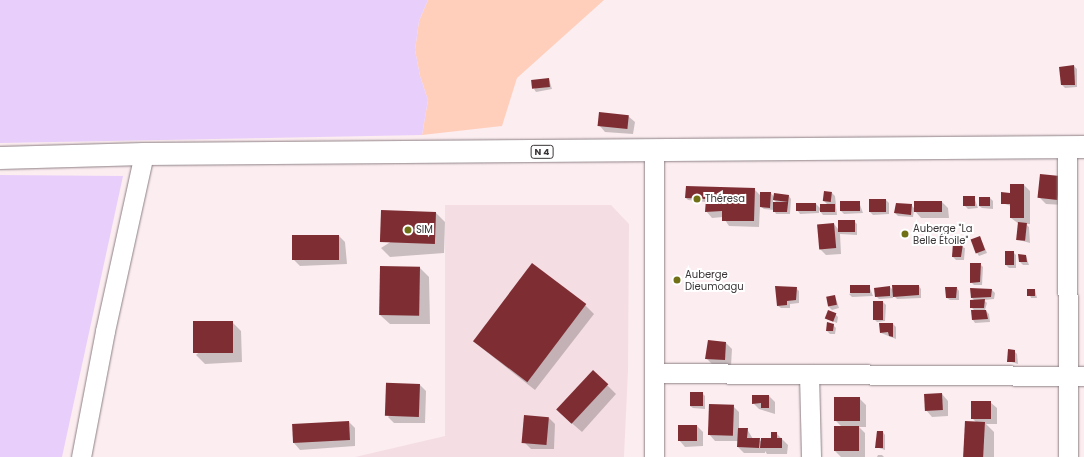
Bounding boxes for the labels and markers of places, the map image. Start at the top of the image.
place label: Théresa [705,193,745,205]
marker: Théresa [692,194,702,204]
place label: Auberge "La Belle Étoile" [913,222,972,246]
place label: SIM [416,224,433,236]
marker: SIM [403,225,413,235]
marker: Auberge "La Belle Étoile" [900,229,910,239]
place label: Auberge Dieumoagu [685,268,744,292]
marker: Auberge Dieumoagu [672,275,682,285]

